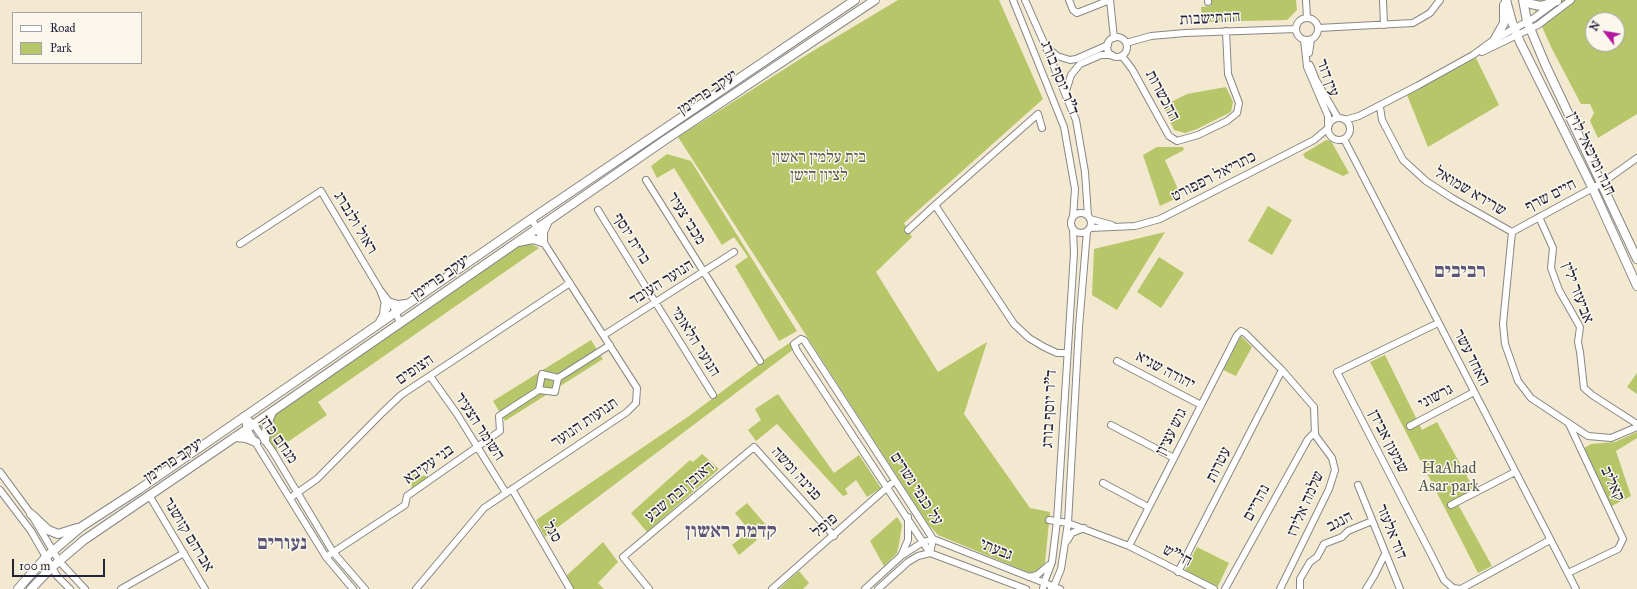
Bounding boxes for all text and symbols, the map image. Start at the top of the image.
street label: ההתישבות [1179,8,1241,30]
legend [12,12,142,64]
north arrow [1585,12,1625,52]
text: N [1587,19,1603,33]
text: Road [50,21,76,35]
street label: ד"ר יוסף בורג [1035,38,1083,118]
text: Park [50,41,72,55]
street label: עין דור [1311,57,1343,99]
street label: יעקב פריימן [674,66,742,120]
street label: ההכשרות [1141,67,1183,125]
street label: חנה ומיכאל לוין [1563,109,1619,199]
street label: כתריאל רפפורט [1168,147,1260,207]
park label: בית עלמין ראשון לציון הישן [772,148,866,186]
street label: שרירא שמואל [1431,163,1509,221]
street label: חיים שרף [1522,175,1580,217]
street label: ראול ולנברג [329,188,381,258]
street label: מכבי צעיר [662,189,710,249]
street label: ברית יוסף [608,210,654,268]
street label: יעקב פריימן [408,251,474,305]
street label: הנוער העובד [626,256,698,310]
district label: רביבים [1434,260,1486,284]
street label: אביעזר ילין [1557,260,1597,326]
street label: הנוער הלאומי [666,303,724,381]
street label: האחד עשר [1449,326,1493,390]
street label: יהודה שגיא [1132,347,1198,395]
street label: הצופים [392,350,438,390]
street label: ד"ר יוסף בורג [1038,369,1062,449]
street label: גרשוני [1415,380,1457,414]
street label: השומר הצעיר [450,389,508,465]
street label: תנועות הנוער [548,394,622,452]
street label: גוש עציון [1152,405,1192,459]
street label: שמעון אבידן [1364,407,1412,477]
street label: מנחם כהן [255,412,301,468]
street label: יעקב פריימן [140,434,208,488]
street label: בני עקיבא [400,441,458,489]
street label: פנינה ומשה [767,443,825,505]
street label: עטרות [1202,444,1236,486]
street label: על כנפי נשרים [885,449,947,529]
street label: ראובן ובת שבע [641,457,719,527]
park label: HaAhad Asar park [1419,459,1479,497]
street label: קאליב [1596,463,1628,505]
street label: שלמה אלירז [1283,468,1329,540]
street label: נהריים [1239,481,1275,525]
street label: אברהם קזושנר [158,494,218,576]
street label: דוד אלעזר [1371,502,1411,562]
street label: הנגב [1324,507,1356,537]
street label: פופל [808,509,842,543]
street label: סגל [538,518,566,546]
district label: קדמת ראשון [685,520,777,544]
district label: נעורים [257,532,307,556]
street label: גבעתי [977,535,1015,565]
street label: חי"ש [1159,541,1195,571]
scale bar [14,551,107,577]
text: 100 m [19,559,50,573]

